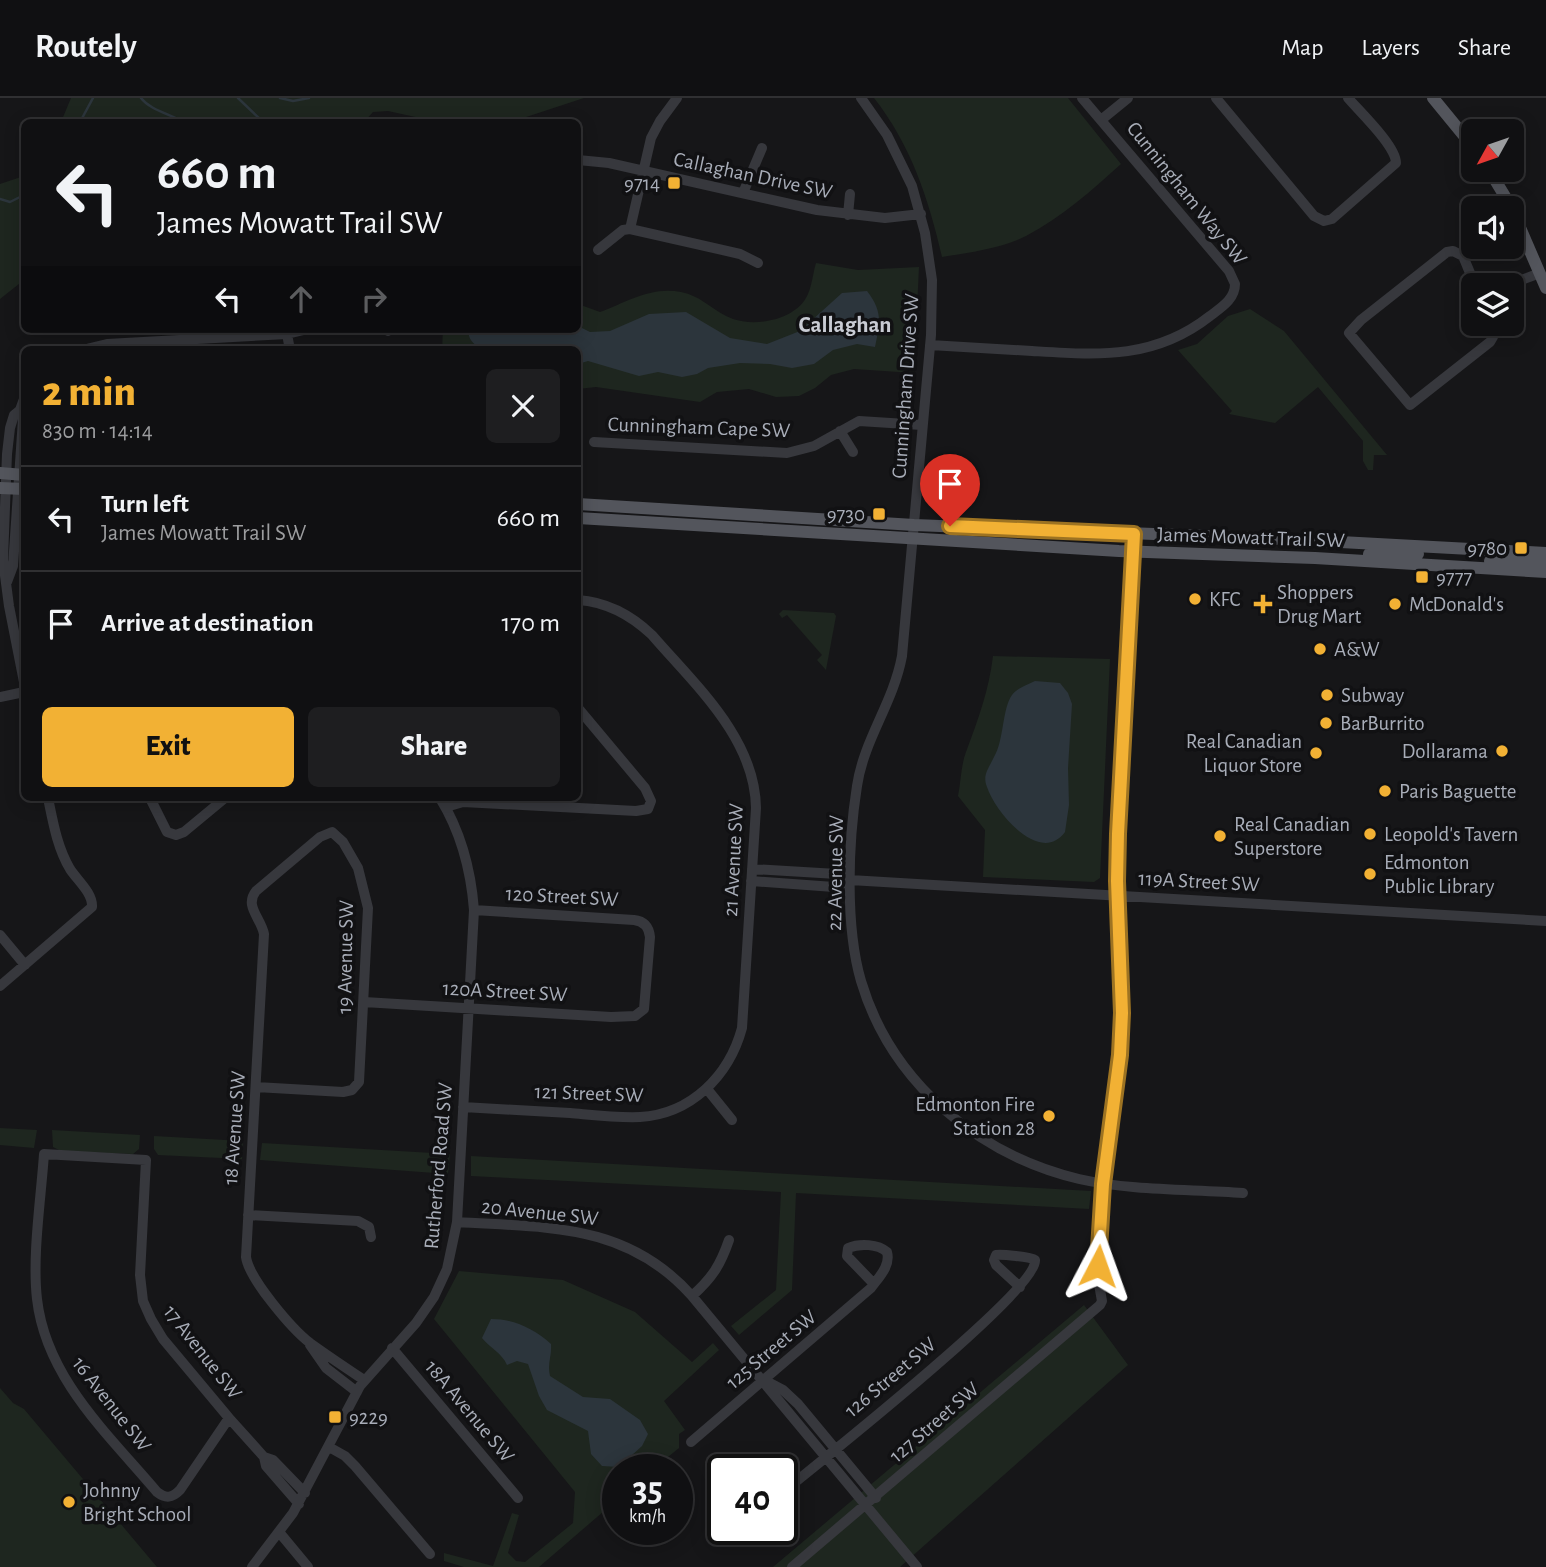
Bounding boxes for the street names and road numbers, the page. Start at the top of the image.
street label: Cunningham Way SW [1123,118,1251,269]
street label: Callaghan Drive SW [672,148,834,203]
street label: Cunningham Drive SW [889,293,922,479]
street label: Cunningham Cape SW [607,414,791,441]
street label: James Mowatt Trail SW [1157,524,1345,551]
street label: 21 Avenue SW [720,803,747,917]
street label: 22 Avenue SW [824,815,847,931]
street label: 119A Street SW [1138,868,1260,895]
street label: 120 Street SW [505,883,619,910]
street label: 19 Avenue SW [334,900,357,1014]
street label: 120A Street SW [442,978,568,1005]
street label: 18 Avenue SW [220,1070,249,1186]
street label: 121 Street SW [534,1081,644,1106]
street label: Rutherford Road SW [421,1082,456,1250]
street label: 20 Avenue SW [480,1196,600,1229]
street label: 17 Avenue SW [160,1301,246,1403]
street label: 125 Street SW [722,1306,821,1393]
street label: 126 Street SW [841,1333,940,1421]
street label: 16 Avenue SW [68,1353,155,1456]
street label: 18A Avenue SW [421,1356,518,1467]
street label: 127 Street SW [886,1378,983,1467]

